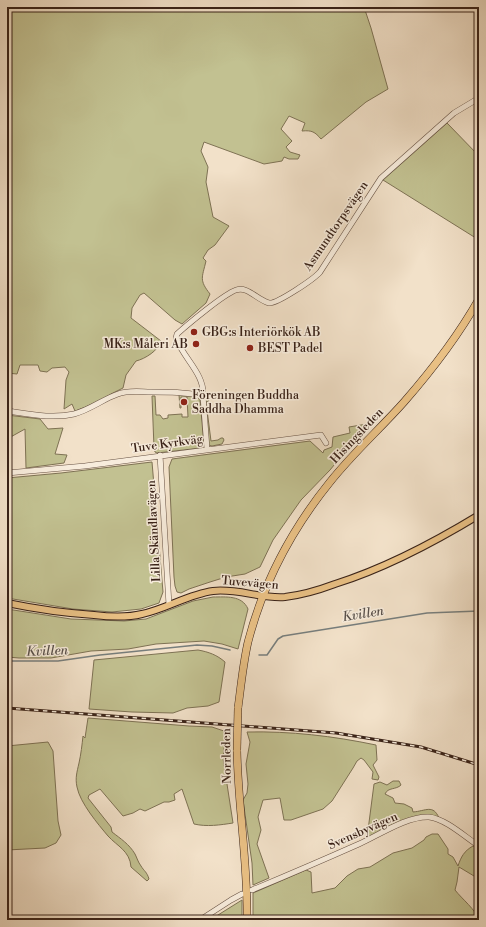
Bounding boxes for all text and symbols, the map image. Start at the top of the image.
street label: Asmundtorpsvägen [300,178,372,275]
place label: GBG:s Interiörkök AB [202,325,320,340]
marker: GBG:s Interiörkök AB [189,327,199,337]
place label: MK:s Måleri AB [103,337,188,352]
marker: MK:s Måleri AB [191,339,201,349]
place label: BEST Padel [257,341,323,356]
marker: BEST Padel [245,343,255,353]
place label: Föreningen Buddha Saddha Dhamma [192,388,300,417]
marker: Föreningen Buddha Saddha Dhamma [179,397,189,407]
street label: Hisingsleden [327,405,387,467]
street label: Tuve Kyrkväg [130,431,205,456]
street label: Lilla Skändlavägen [144,480,164,582]
street label: Tuvevägen [221,573,279,593]
water label: Kvillen [341,603,386,625]
water label: Kvillen [26,642,69,660]
street label: Norrleden [219,728,235,784]
street label: Svensbyvägen [326,809,400,853]

